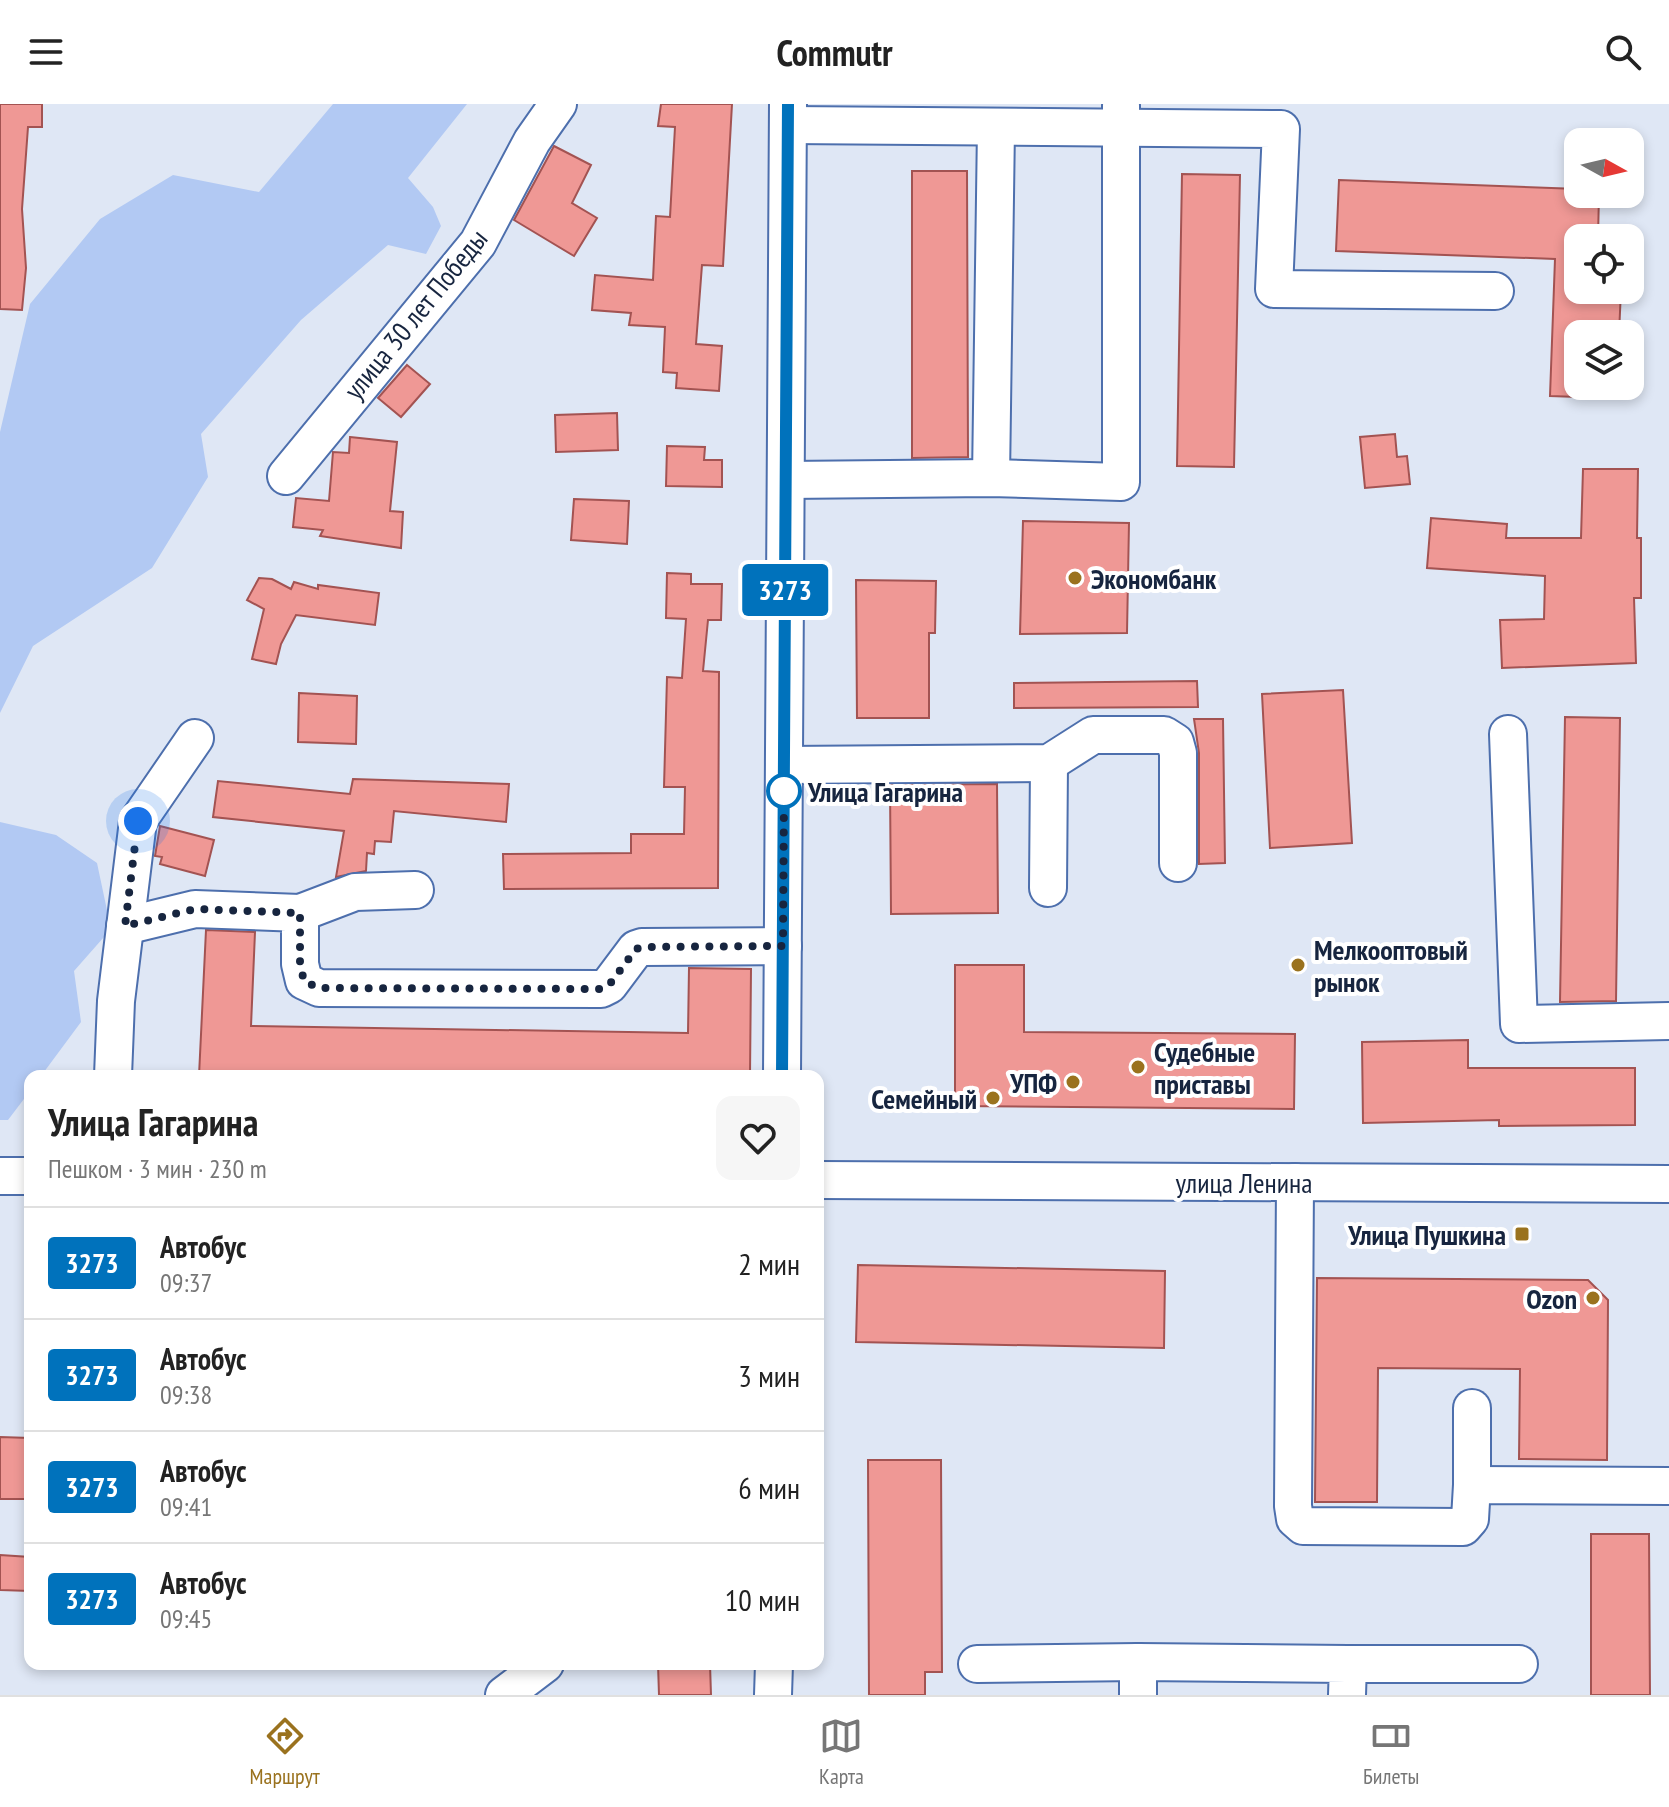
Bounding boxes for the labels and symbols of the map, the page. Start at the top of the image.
north arrow [1564,128,1644,208]
street label: улица 30 лет Победы [335,221,495,407]
place label: Экономбанк [1091,560,1217,597]
line badge: 3273 [729,564,841,616]
marker: Экономбанк [1066,569,1084,587]
place label: Улица Гагарина [807,773,963,810]
marker: Улица Гагарина [767,774,801,808]
your location [118,801,158,841]
place label: Мелкооптовый рынок [1314,931,1468,1000]
marker: Мелкооптовый рынок [1289,956,1307,974]
place label: Судебные приставы [1154,1033,1255,1102]
marker: Судебные приставы [1129,1058,1147,1076]
place label: УПФ [1009,1064,1057,1101]
marker: УПФ [1064,1073,1082,1091]
place label: Семейный [871,1080,977,1117]
marker: Семейный [984,1089,1002,1107]
street label: улица Ленина [1176,1164,1312,1201]
place label: Улица Пушкина [1347,1216,1506,1253]
marker: Улица Пушкина [1513,1225,1531,1243]
place label: Ozon [1526,1280,1577,1317]
marker: Ozon [1584,1289,1602,1307]

